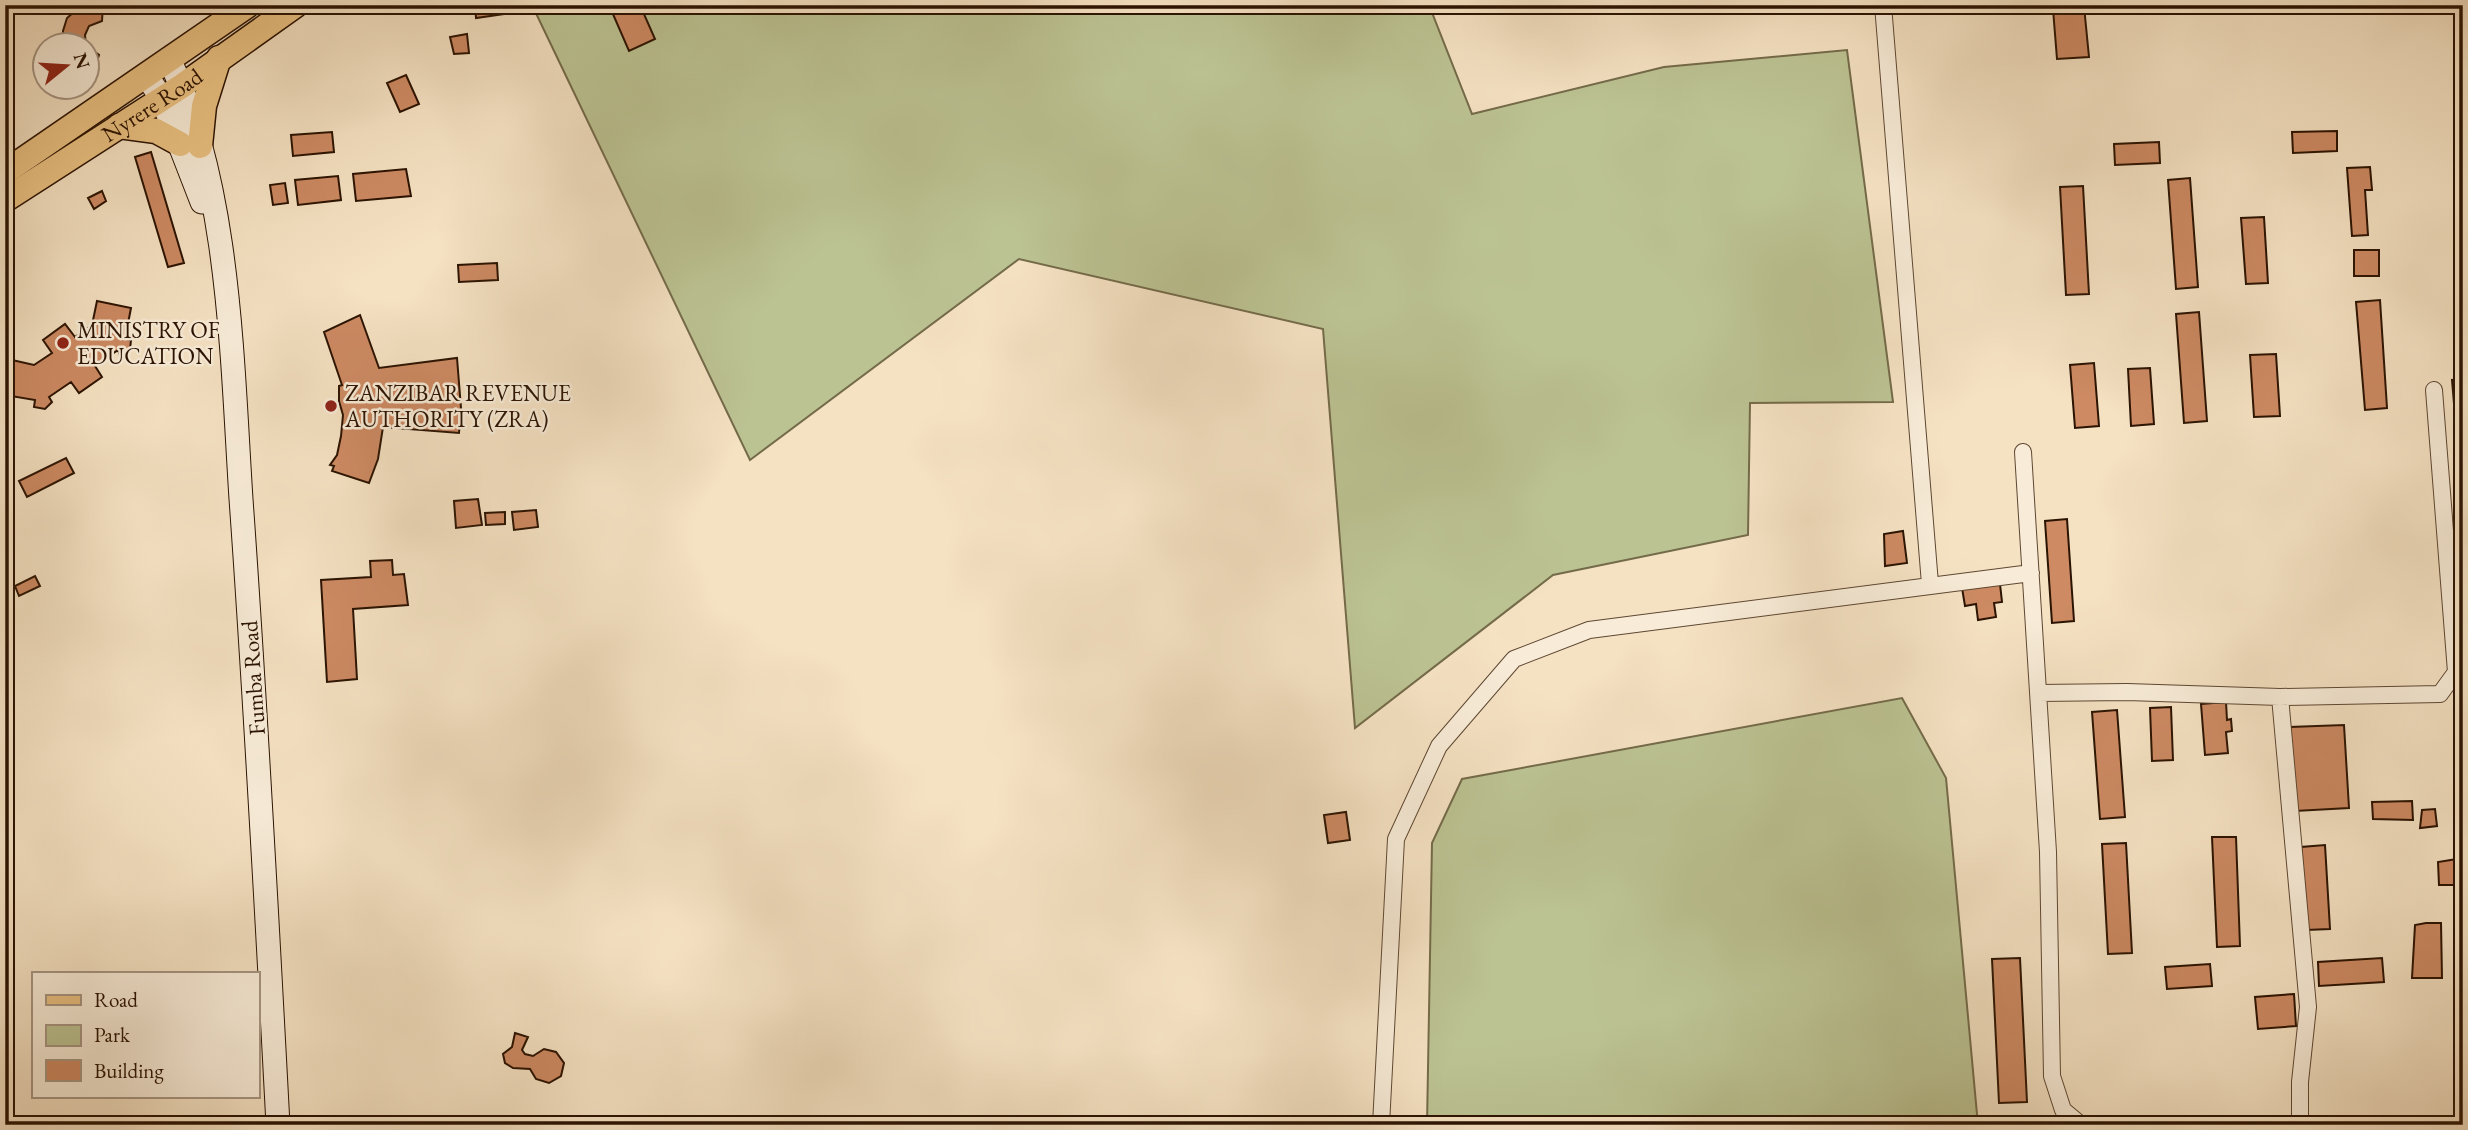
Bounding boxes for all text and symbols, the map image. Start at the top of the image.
north arrow [32,32,102,102]
text: N [67,50,96,73]
street label: Nyrere Road [96,61,209,149]
place label: MINISTRY OF EDUCATION [77,315,220,371]
marker: MINISTRY OF EDUCATION [55,335,71,351]
place label: ZANZIBAR REVENUE AUTHORITY (ZRA) [344,378,571,434]
marker: ZANZIBAR REVENUE AUTHORITY (ZRA) [323,398,339,414]
street label: Fumba Road [234,619,272,736]
legend [32,972,259,1098]
text: Road [94,986,138,1013]
text: Park [94,1021,131,1048]
text: Building [94,1057,164,1084]

